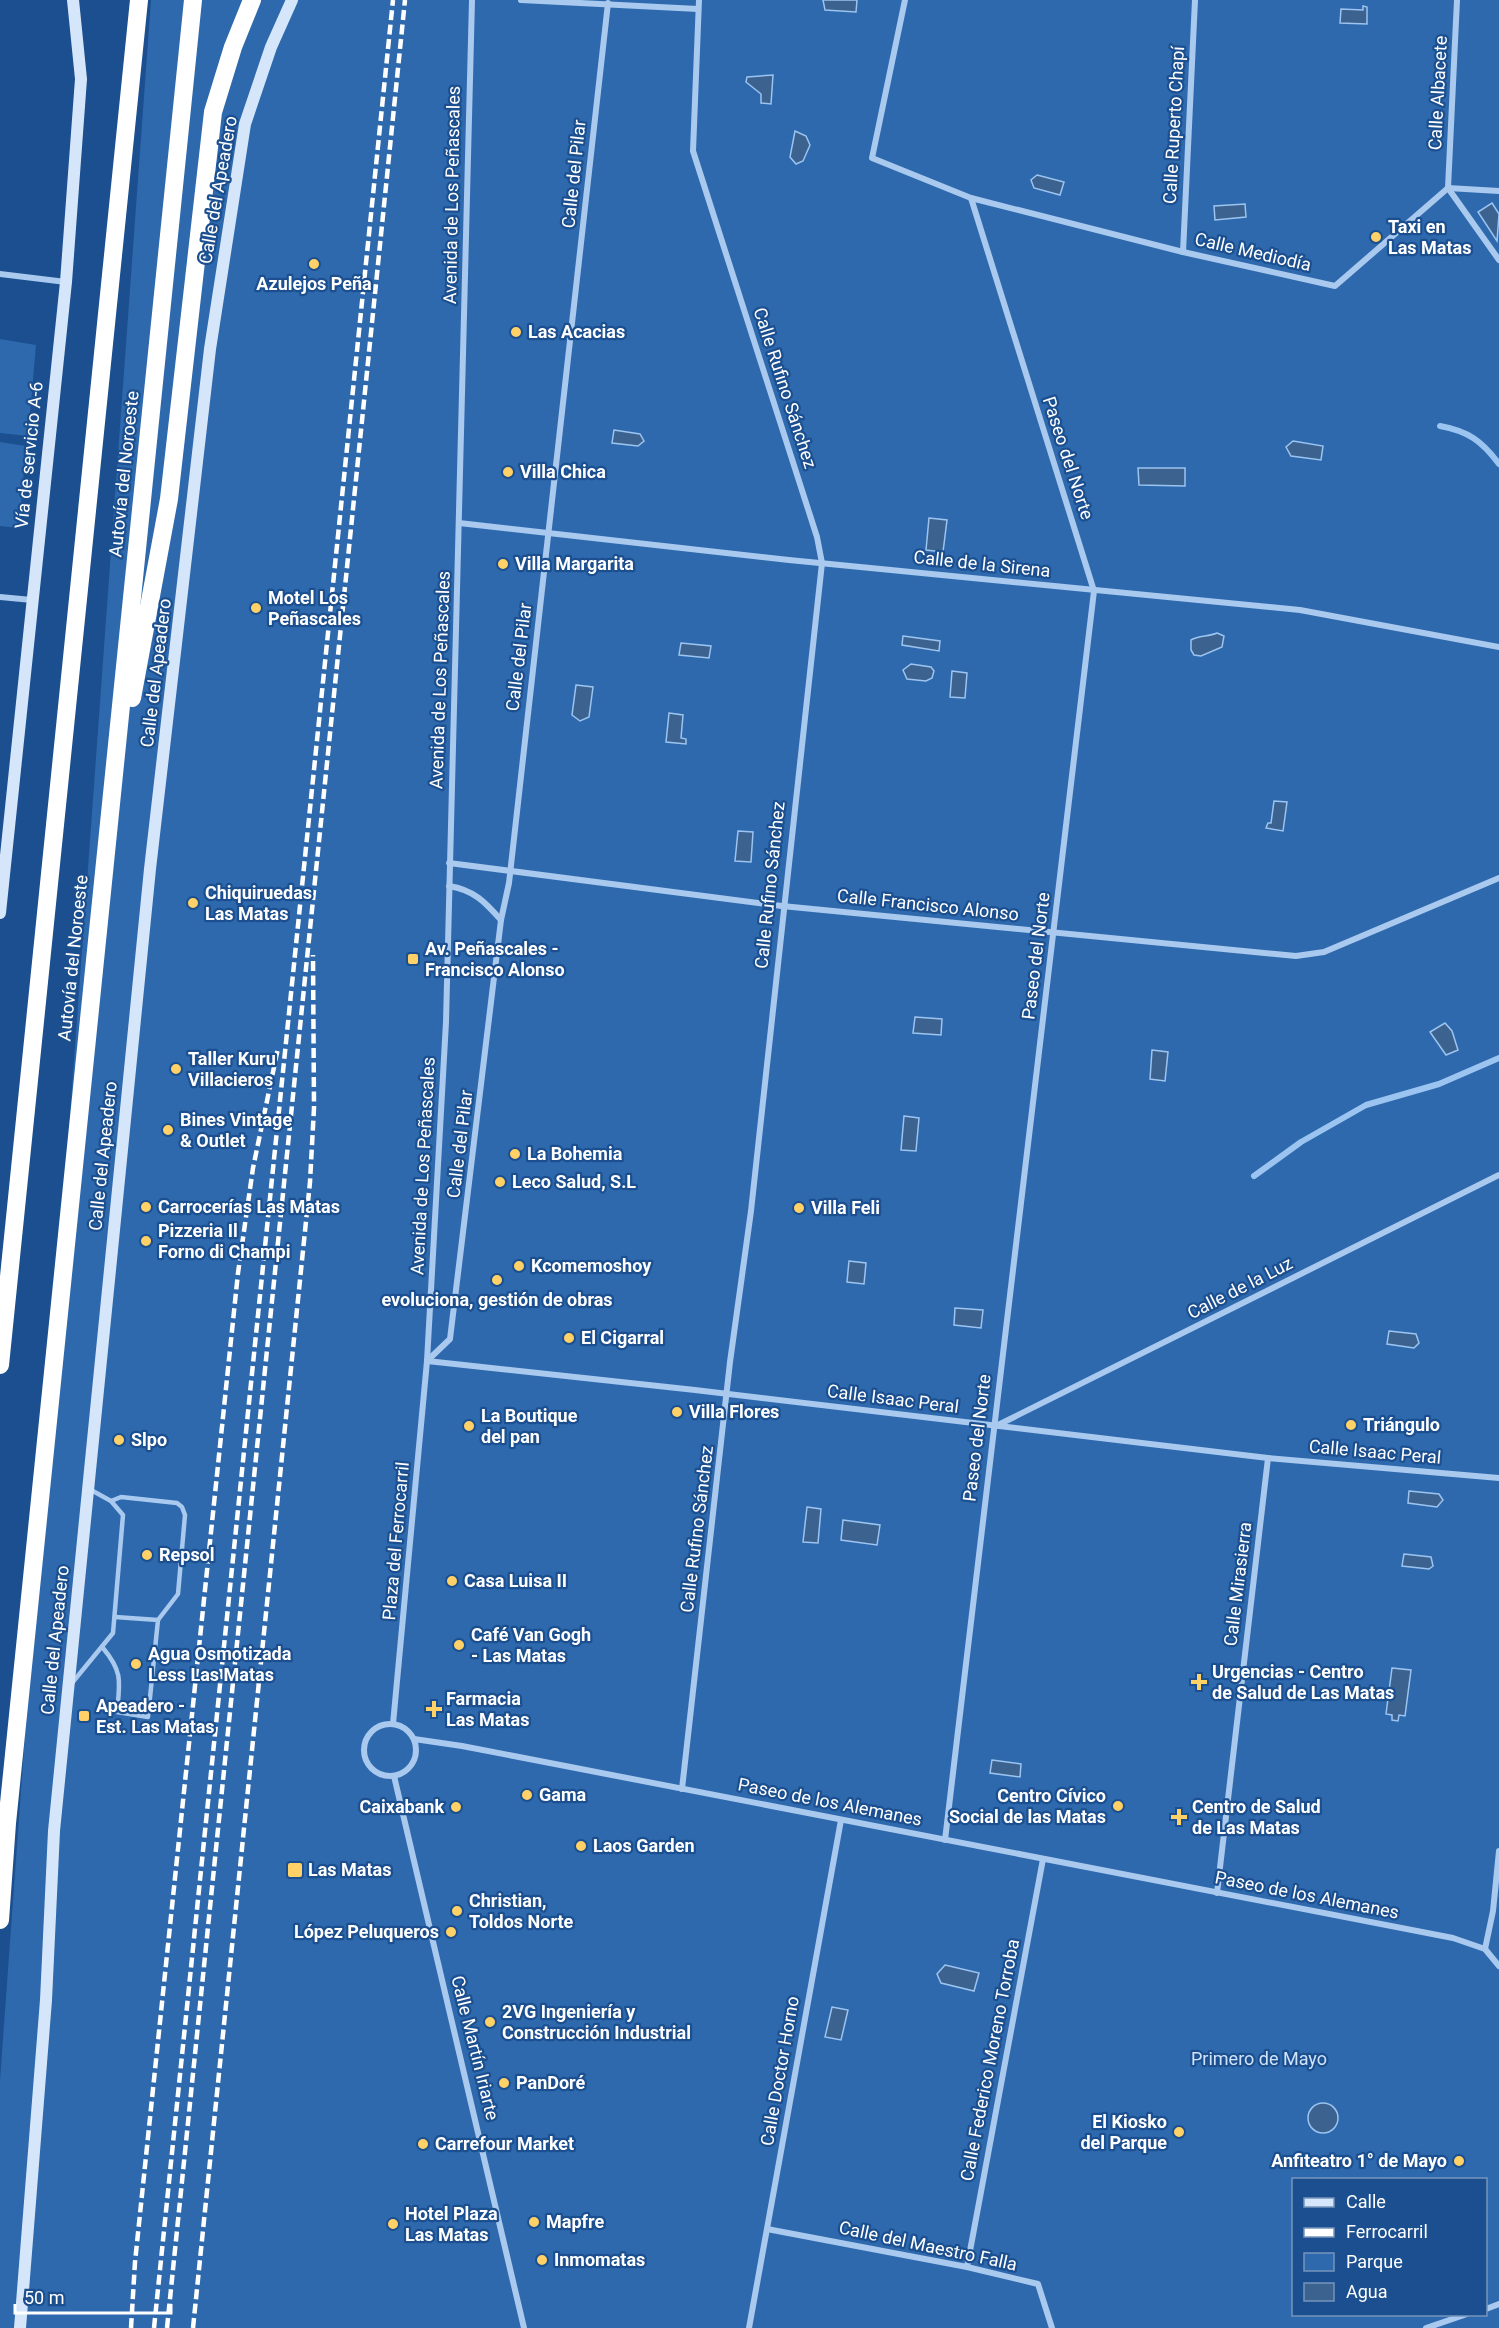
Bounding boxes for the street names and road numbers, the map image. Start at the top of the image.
street label: Calle Albacete [1424,35,1451,151]
street label: Calle Ruperto Chapí [1159,45,1188,204]
street label: Avenida de Los Peñascales [439,86,464,304]
street label: Calle del Apeadero [194,114,241,266]
street label: Calle del Pilar [557,119,590,229]
street label: Calle Mediodía [1193,228,1313,275]
street label: Calle Rufino Sánchez [750,305,821,471]
street label: Vía de servicio A-6 [10,380,47,530]
street label: Autovía del Noroeste [104,390,143,558]
street label: Paseo del Norte [1039,394,1098,522]
street label: Calle de la Sirena [913,546,1051,581]
street label: Avenida de Los Peñascales [425,571,454,789]
street label: Calle del Apeadero [136,597,175,749]
street label: Calle del Pilar [501,602,536,712]
street label: Calle Rufino Sánchez [750,800,789,970]
street label: Autovía del Noroeste [53,874,92,1042]
street label: Calle Francisco Alonso [836,885,1020,924]
street label: Paseo del Norte [1017,891,1054,1021]
street label: Avenida de Los Peñascales [406,1056,439,1276]
street label: Calle del Apeadero [84,1080,121,1232]
street label: Calle del Pilar [442,1089,477,1199]
street label: Calle de la Luz [1184,1252,1296,1323]
street label: Paseo del Norte [958,1373,995,1503]
street label: Calle Isaac Peral [826,1380,960,1417]
street label: Calle Isaac Peral [1308,1435,1442,1468]
street label: Calle Rufino Sánchez [676,1444,717,1614]
street label: Plaza del Ferrocarril [378,1461,413,1621]
street label: Calle Mirasierra [1219,1521,1256,1647]
street label: Calle del Apeadero [36,1564,73,1716]
street label: Paseo de los Alemanes [736,1773,924,1830]
street label: Paseo de los Alemanes [1213,1866,1401,1923]
street label: Calle Federico Moreno Torroba [956,1937,1023,2183]
street label: Calle Martín Iriarte [447,1973,504,2122]
street label: Calle Doctor Horno [756,1994,803,2147]
street label: Calle del Maestro Falla [837,2216,1019,2275]

